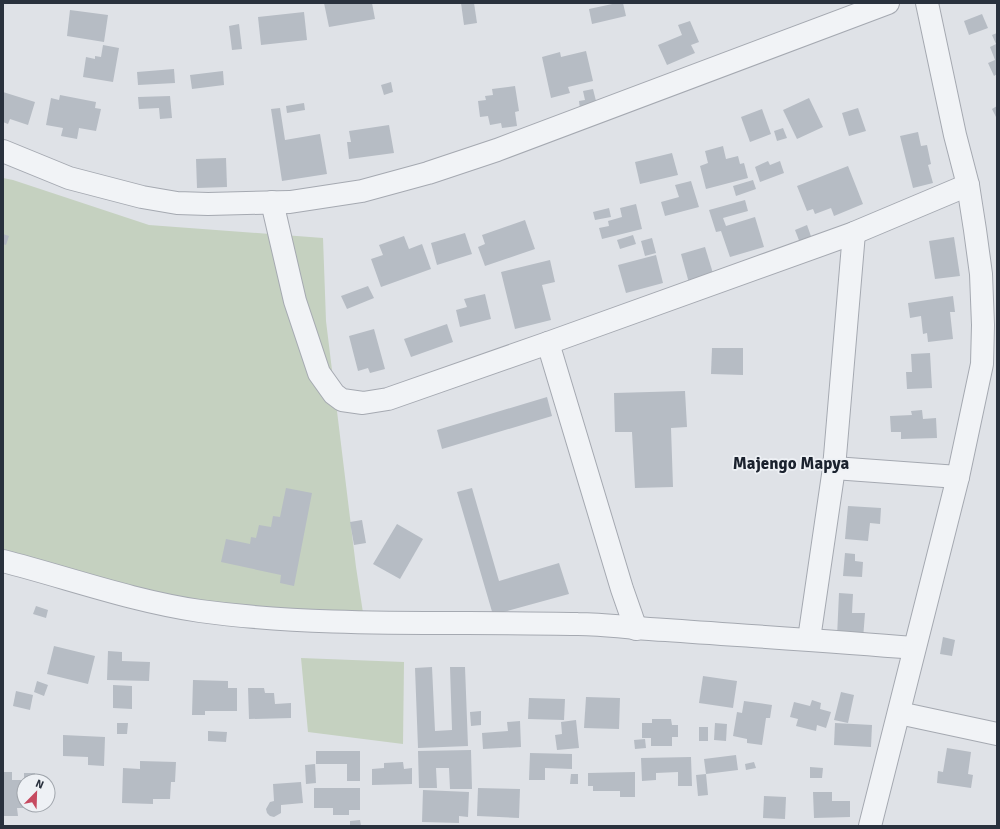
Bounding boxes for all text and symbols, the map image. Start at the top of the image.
district label: Majengo Mapya [733,453,850,474]
north arrow [16,773,56,813]
text: N [34,777,46,792]

